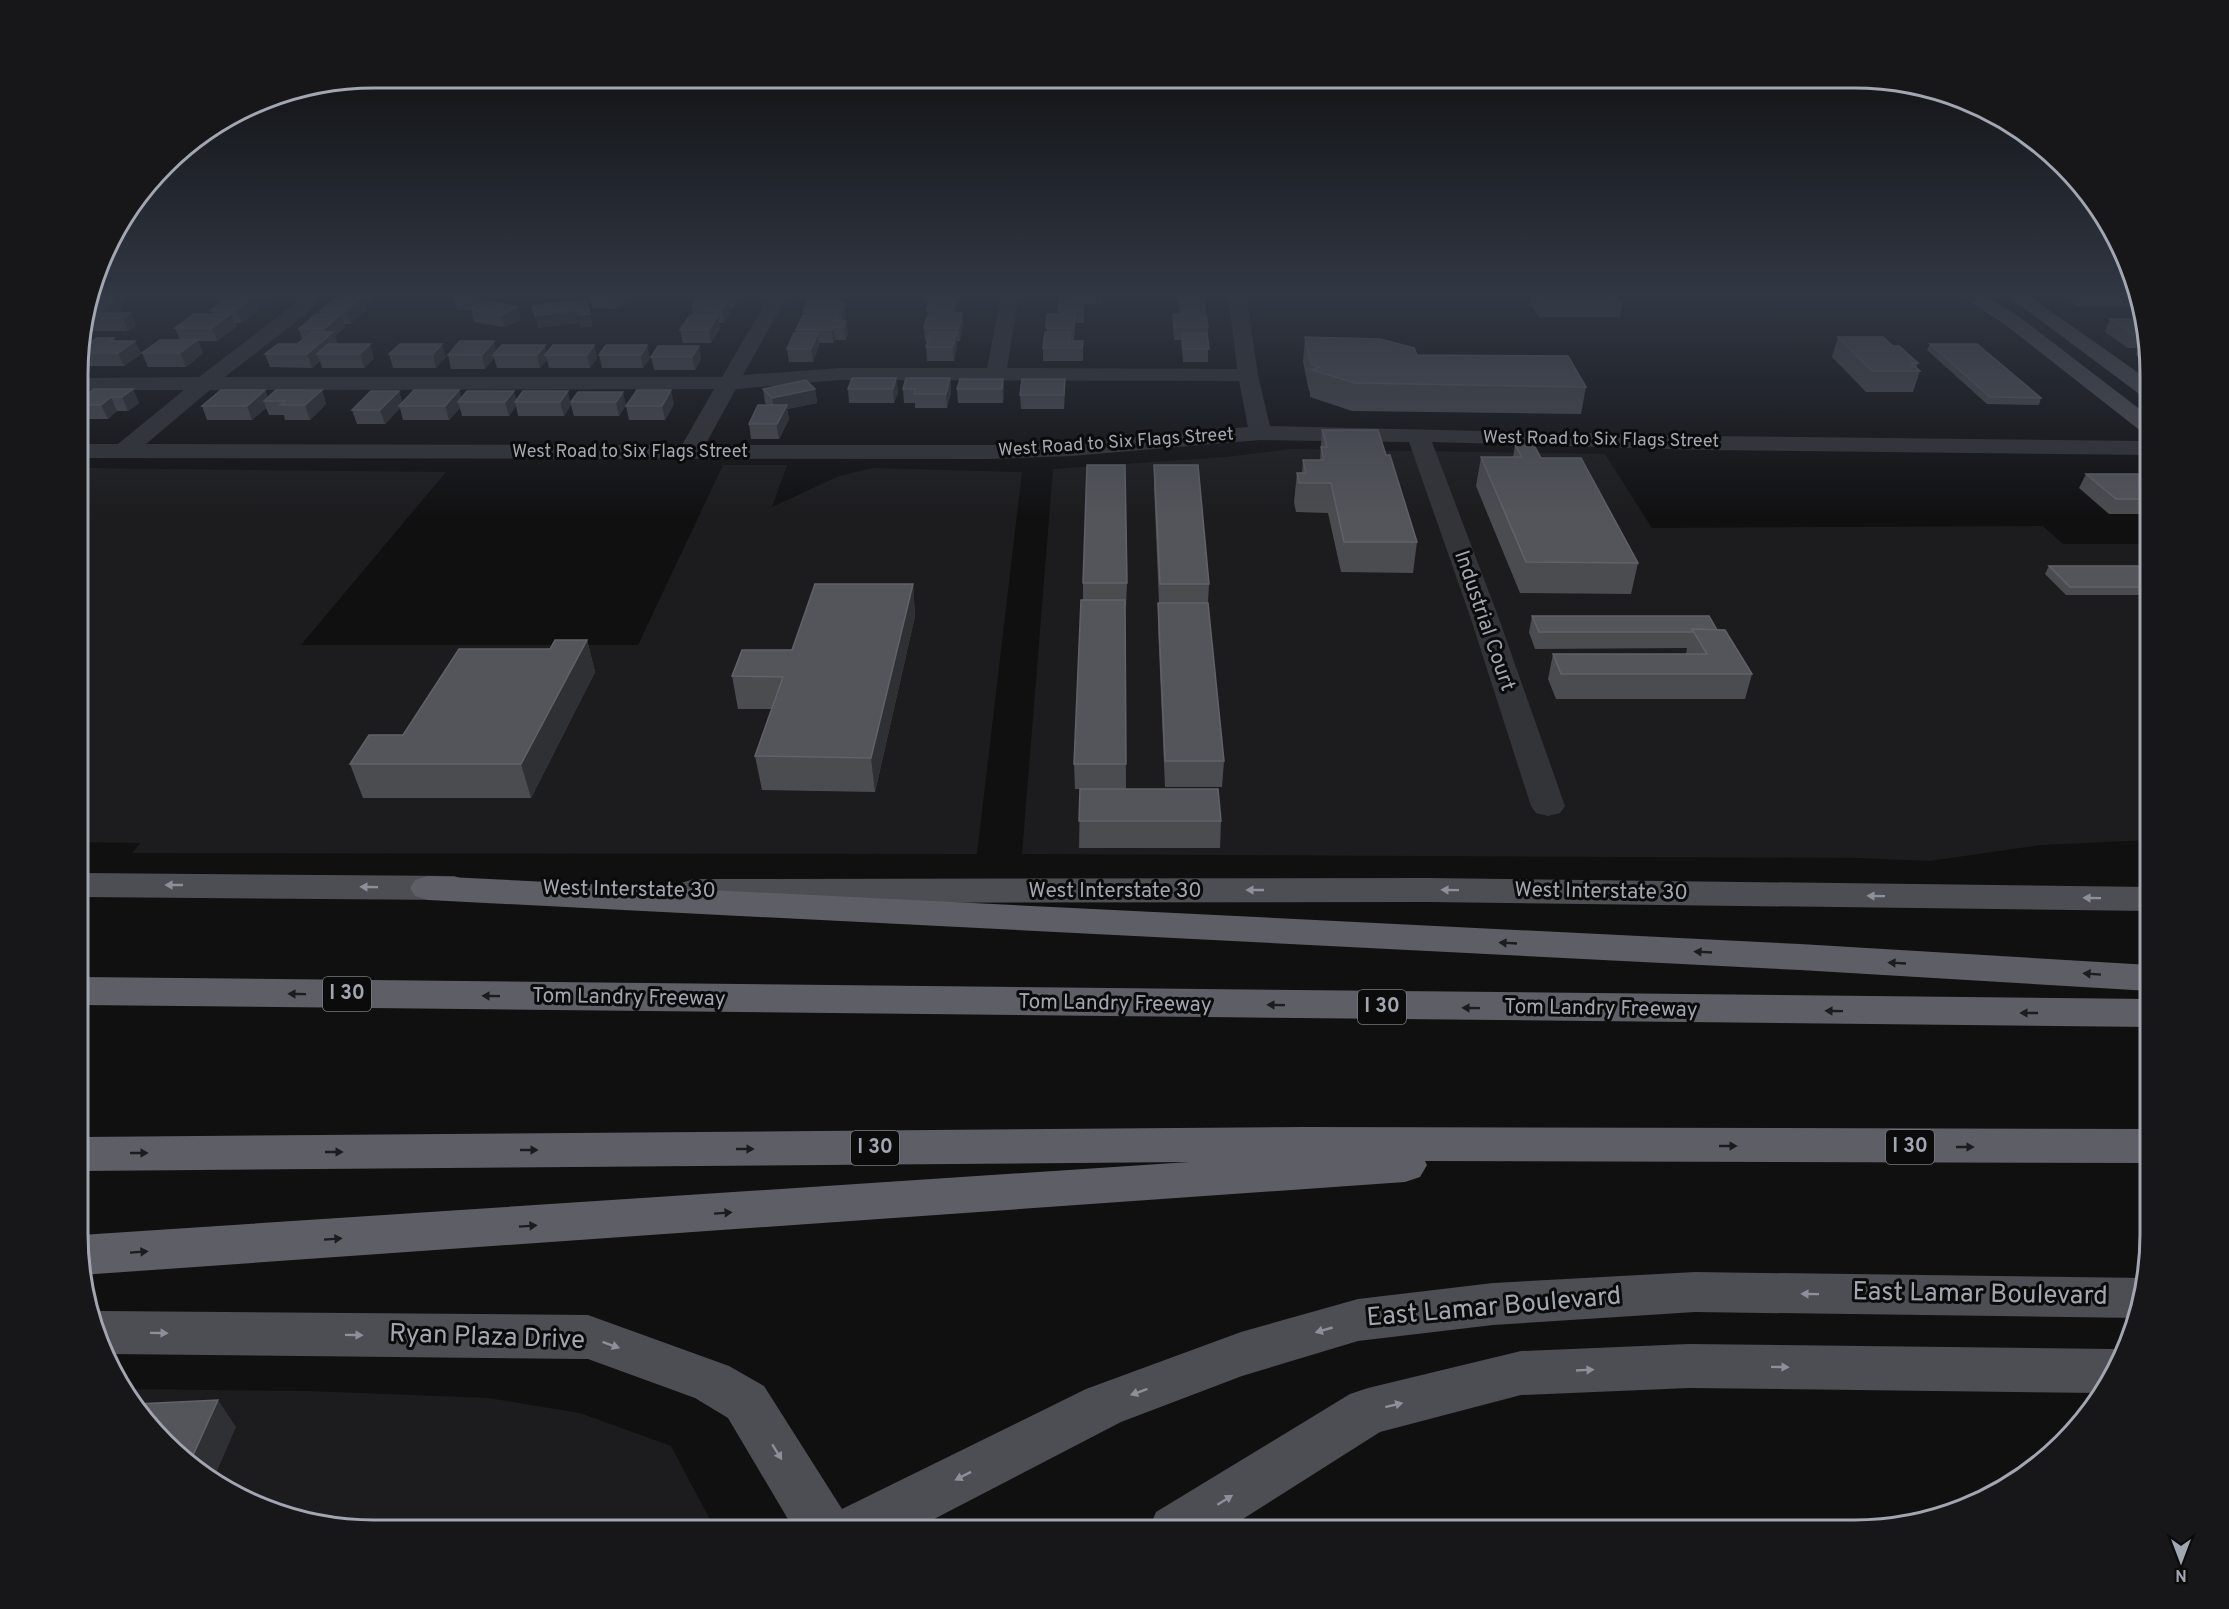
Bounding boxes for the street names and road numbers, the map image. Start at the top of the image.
street label: West Road to Six Flags Street [997,423,1235,463]
street label: West Road to Six Flags Street [1483,426,1719,454]
street label: West Road to Six Flags Street [512,441,748,464]
street label: Industrial Court [1447,547,1521,695]
street label: West Interstate 30 [542,875,716,905]
street label: West Interstate 30 [1514,877,1688,907]
street label: West Interstate 30 [1028,878,1202,905]
road number: I 30 [323,977,371,1011]
street label: Tom Landry Freeway [532,983,726,1013]
street label: Tom Landry Freeway [1018,989,1212,1019]
road number: I 30 [1358,990,1406,1024]
street label: Tom Landry Freeway [1504,994,1698,1024]
road number: I 30 [1886,1130,1934,1164]
road number: I 30 [851,1131,899,1165]
street label: East Lamar Boulevard [1852,1276,2108,1314]
street label: East Lamar Boulevard [1365,1280,1623,1336]
street label: Ryan Plaza Drive [388,1318,586,1358]

